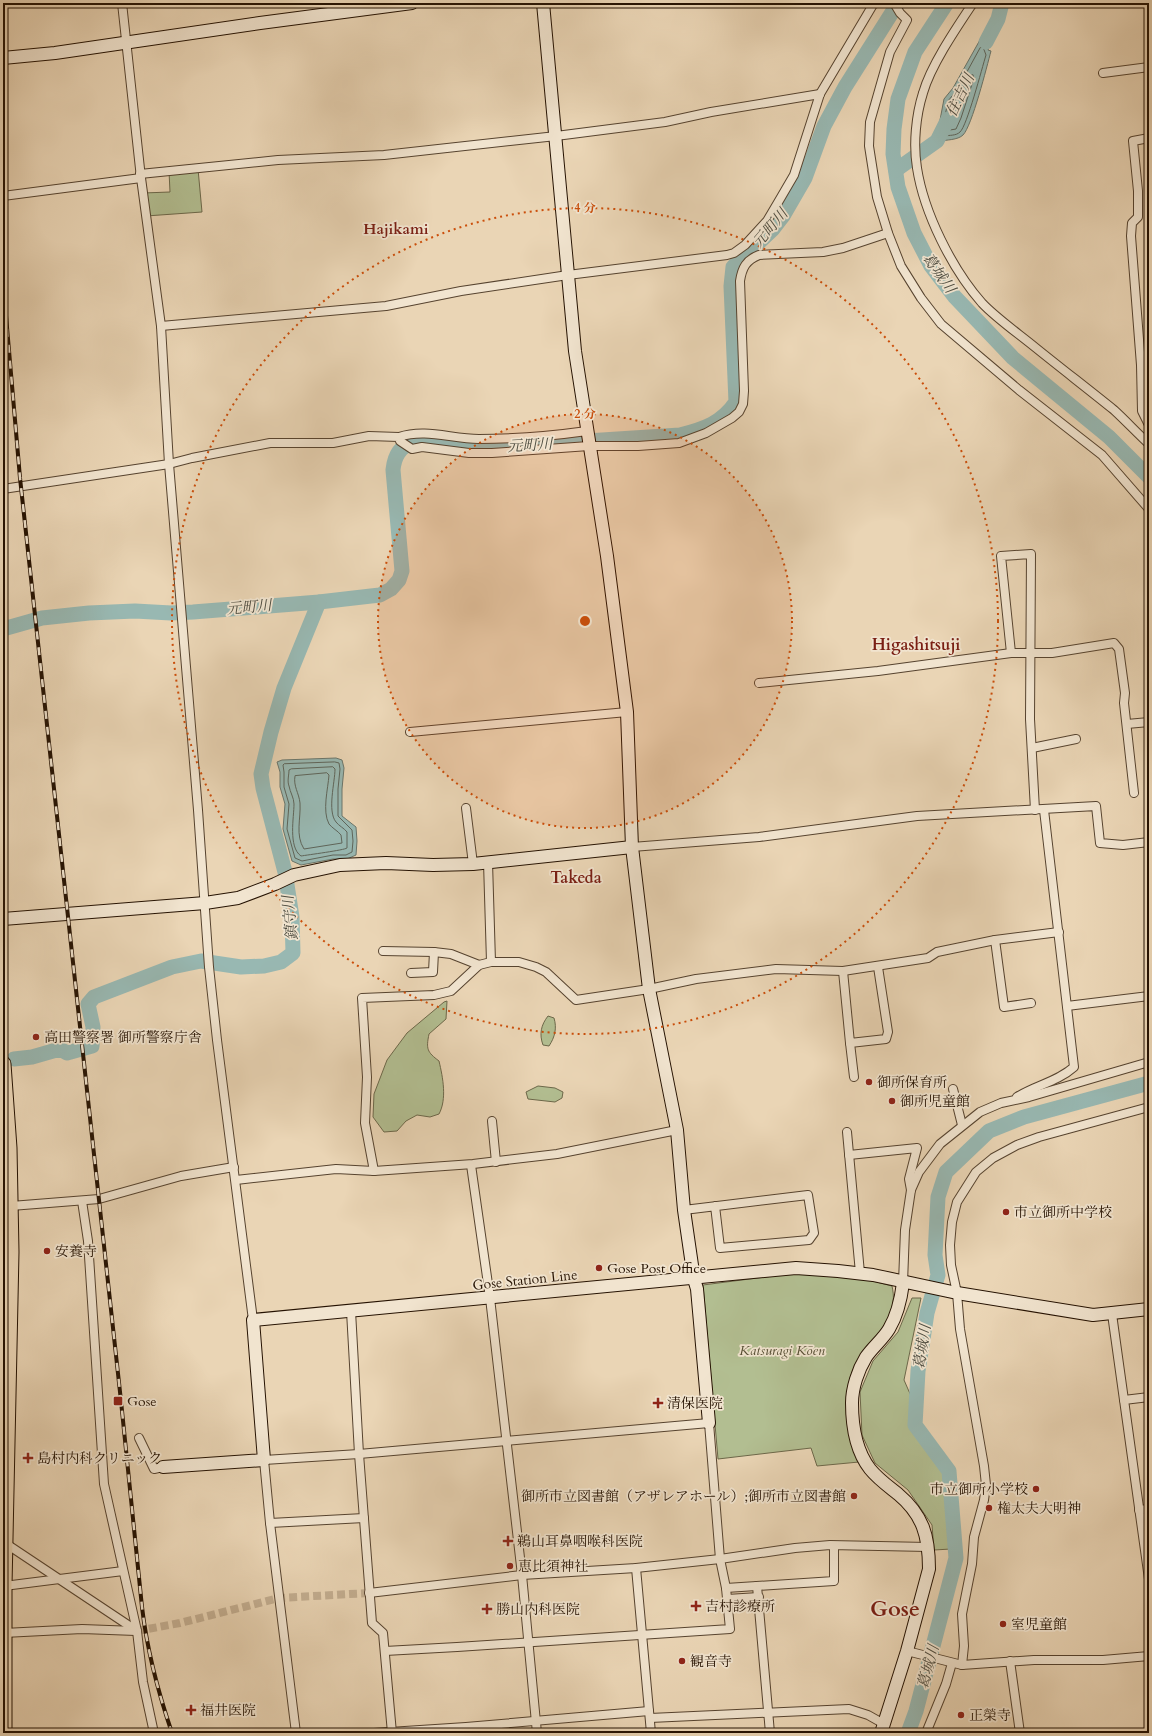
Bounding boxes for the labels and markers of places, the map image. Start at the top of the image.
centre of rings [578,614,592,628]
place label: 高田警察署 御所警察庁舎 [44,1028,202,1047]
marker: 高田警察署 御所警察庁舎 [31,1032,41,1042]
place label: 御所保育所 [877,1073,947,1092]
marker: 御所保育所 [864,1077,874,1087]
place label: 御所児童館 [900,1092,970,1111]
marker: 御所児童館 [887,1096,897,1106]
place label: 市立御所中学校 [1014,1203,1112,1222]
marker: 市立御所中学校 [1001,1207,1011,1217]
place label: 安養寺 [55,1242,97,1261]
marker: 安養寺 [42,1246,52,1256]
place label: Gose Post Office [607,1259,706,1278]
marker: Gose Post Office [594,1263,604,1273]
place label: Gose [127,1392,157,1411]
place label: 清保医院 [667,1394,723,1413]
marker: Gose [112,1395,124,1407]
marker: 清保医院 [652,1397,664,1409]
place label: 島村内科クリニック [37,1449,162,1468]
marker: 島村内科クリニック [22,1452,34,1464]
place label: 市立御所小学校 [930,1480,1028,1499]
marker: 市立御所小学校 [1031,1484,1041,1494]
place label: 御所市立図書館（アザレアホール）;御所市立図書館 [521,1487,846,1506]
marker: 御所市立図書館（アザレアホール）;御所市立図書館 [849,1491,859,1501]
place label: 権太夫大明神 [997,1499,1081,1518]
marker: 権太夫大明神 [984,1503,994,1513]
place label: 鵜山耳鼻咽喉科医院 [517,1532,643,1551]
marker: 鵜山耳鼻咽喉科医院 [502,1535,514,1547]
place label: 恵比須神社 [518,1557,588,1576]
marker: 恵比須神社 [505,1561,515,1571]
place label: 吉村診療所 [705,1597,775,1616]
place label: 勝山内科医院 [496,1600,580,1619]
marker: 吉村診療所 [690,1600,702,1612]
marker: 勝山内科医院 [481,1603,493,1615]
place label: 室児童館 [1011,1615,1067,1634]
marker: 室児童館 [998,1619,1008,1629]
place label: 観音寺 [690,1652,732,1671]
marker: 観音寺 [677,1656,687,1666]
place label: 福井医院 [200,1701,256,1720]
marker: 福井医院 [185,1704,197,1716]
place label: 正榮寺 [969,1706,1011,1725]
marker: 正榮寺 [956,1710,966,1720]

